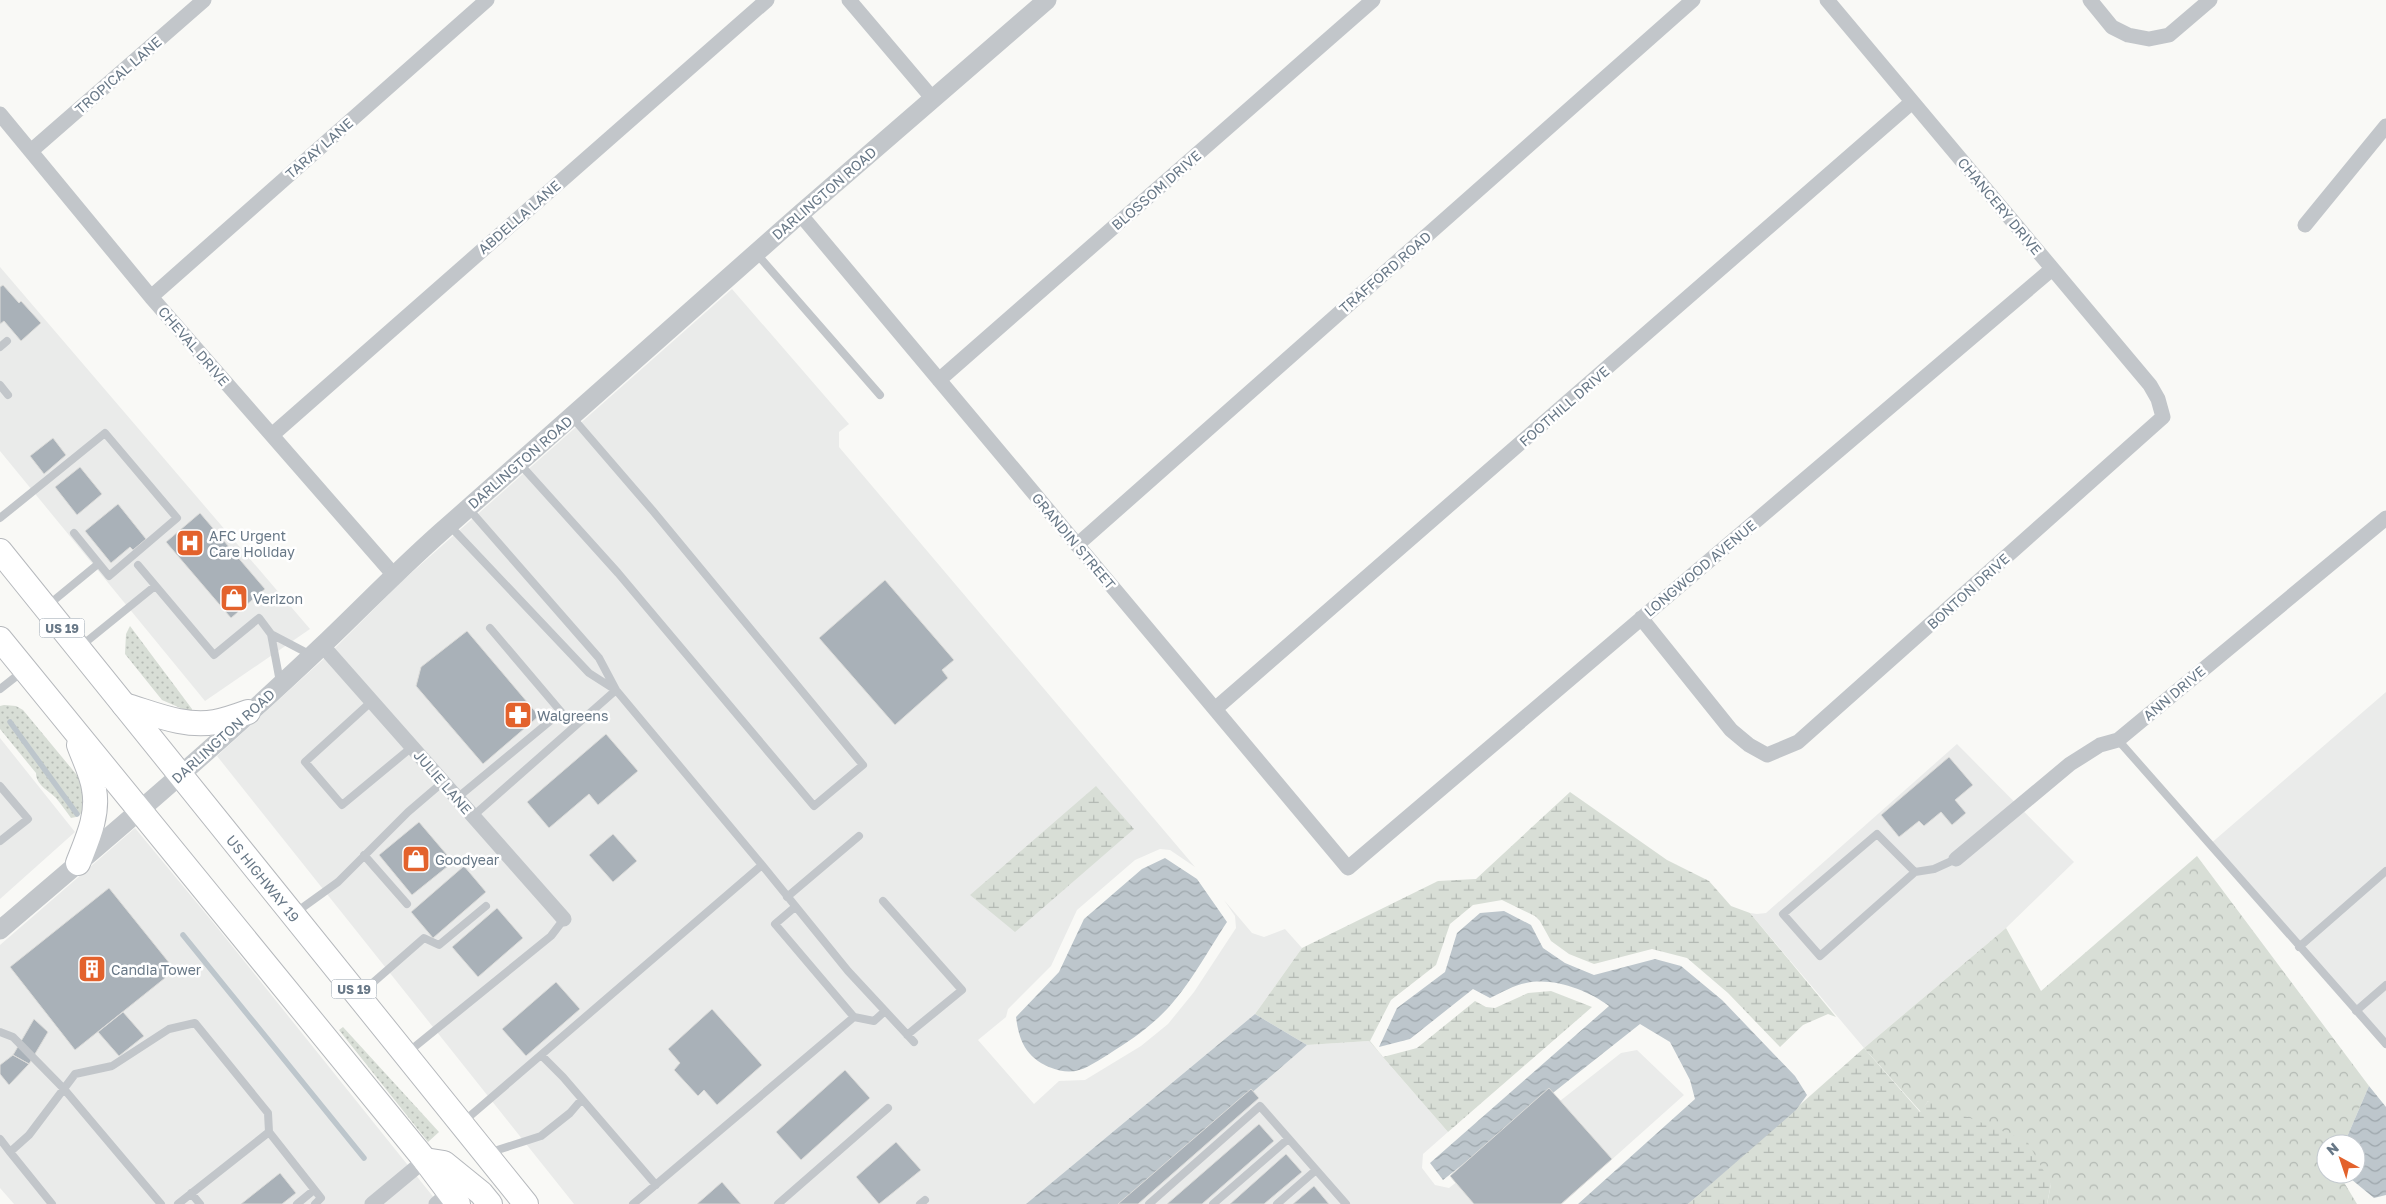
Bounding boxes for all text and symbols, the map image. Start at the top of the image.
street label: TROPICAL LANE [71,33,165,117]
street label: TARAY LANE [282,114,356,182]
street label: DARLINGTON ROAD [768,143,880,243]
street label: BLOSSOM DRIVE [1108,147,1204,233]
street label: CHANCERY DRIVE [1954,154,2046,258]
street label: ABDELLA LANE [474,177,564,257]
street label: TRAFFORD ROAD [1336,227,1434,317]
street label: CHEVAL DRIVE [155,303,233,389]
street label: FOOTHILL DRIVE [1516,362,1612,450]
street label: DARLINGTON ROAD [464,412,576,512]
street label: GRANDIN STREET [1029,489,1119,593]
street label: LONGWOOD AVENUE [1641,516,1759,620]
place label: AFC Urgent Care Holiday [209,527,295,560]
hospital icon: AFC Urgent Care Holiday [175,528,205,558]
street label: BONTON DRIVE [1923,550,2013,632]
shop icon: Verizon [219,583,249,613]
place label: Verizon [253,590,303,607]
road number: US 19 [40,618,84,638]
street label: ANN DRIVE [2140,662,2208,724]
street label: DARLINGTON ROAD [168,685,278,787]
pharmacy icon: Walgreens [503,700,533,730]
place label: Walgreens [537,707,608,724]
street label: JULIE LANE [411,746,475,818]
street label: US HIGHWAY 19 [223,831,304,925]
shop icon: Goodyear [401,844,431,874]
place label: Goodyear [435,851,500,868]
building icon: Candia Tower [77,954,107,984]
place label: Candia Tower [111,961,202,978]
road number: US 19 [332,980,376,999]
north arrow [2316,1134,2366,1184]
text: N [2323,1139,2342,1159]

